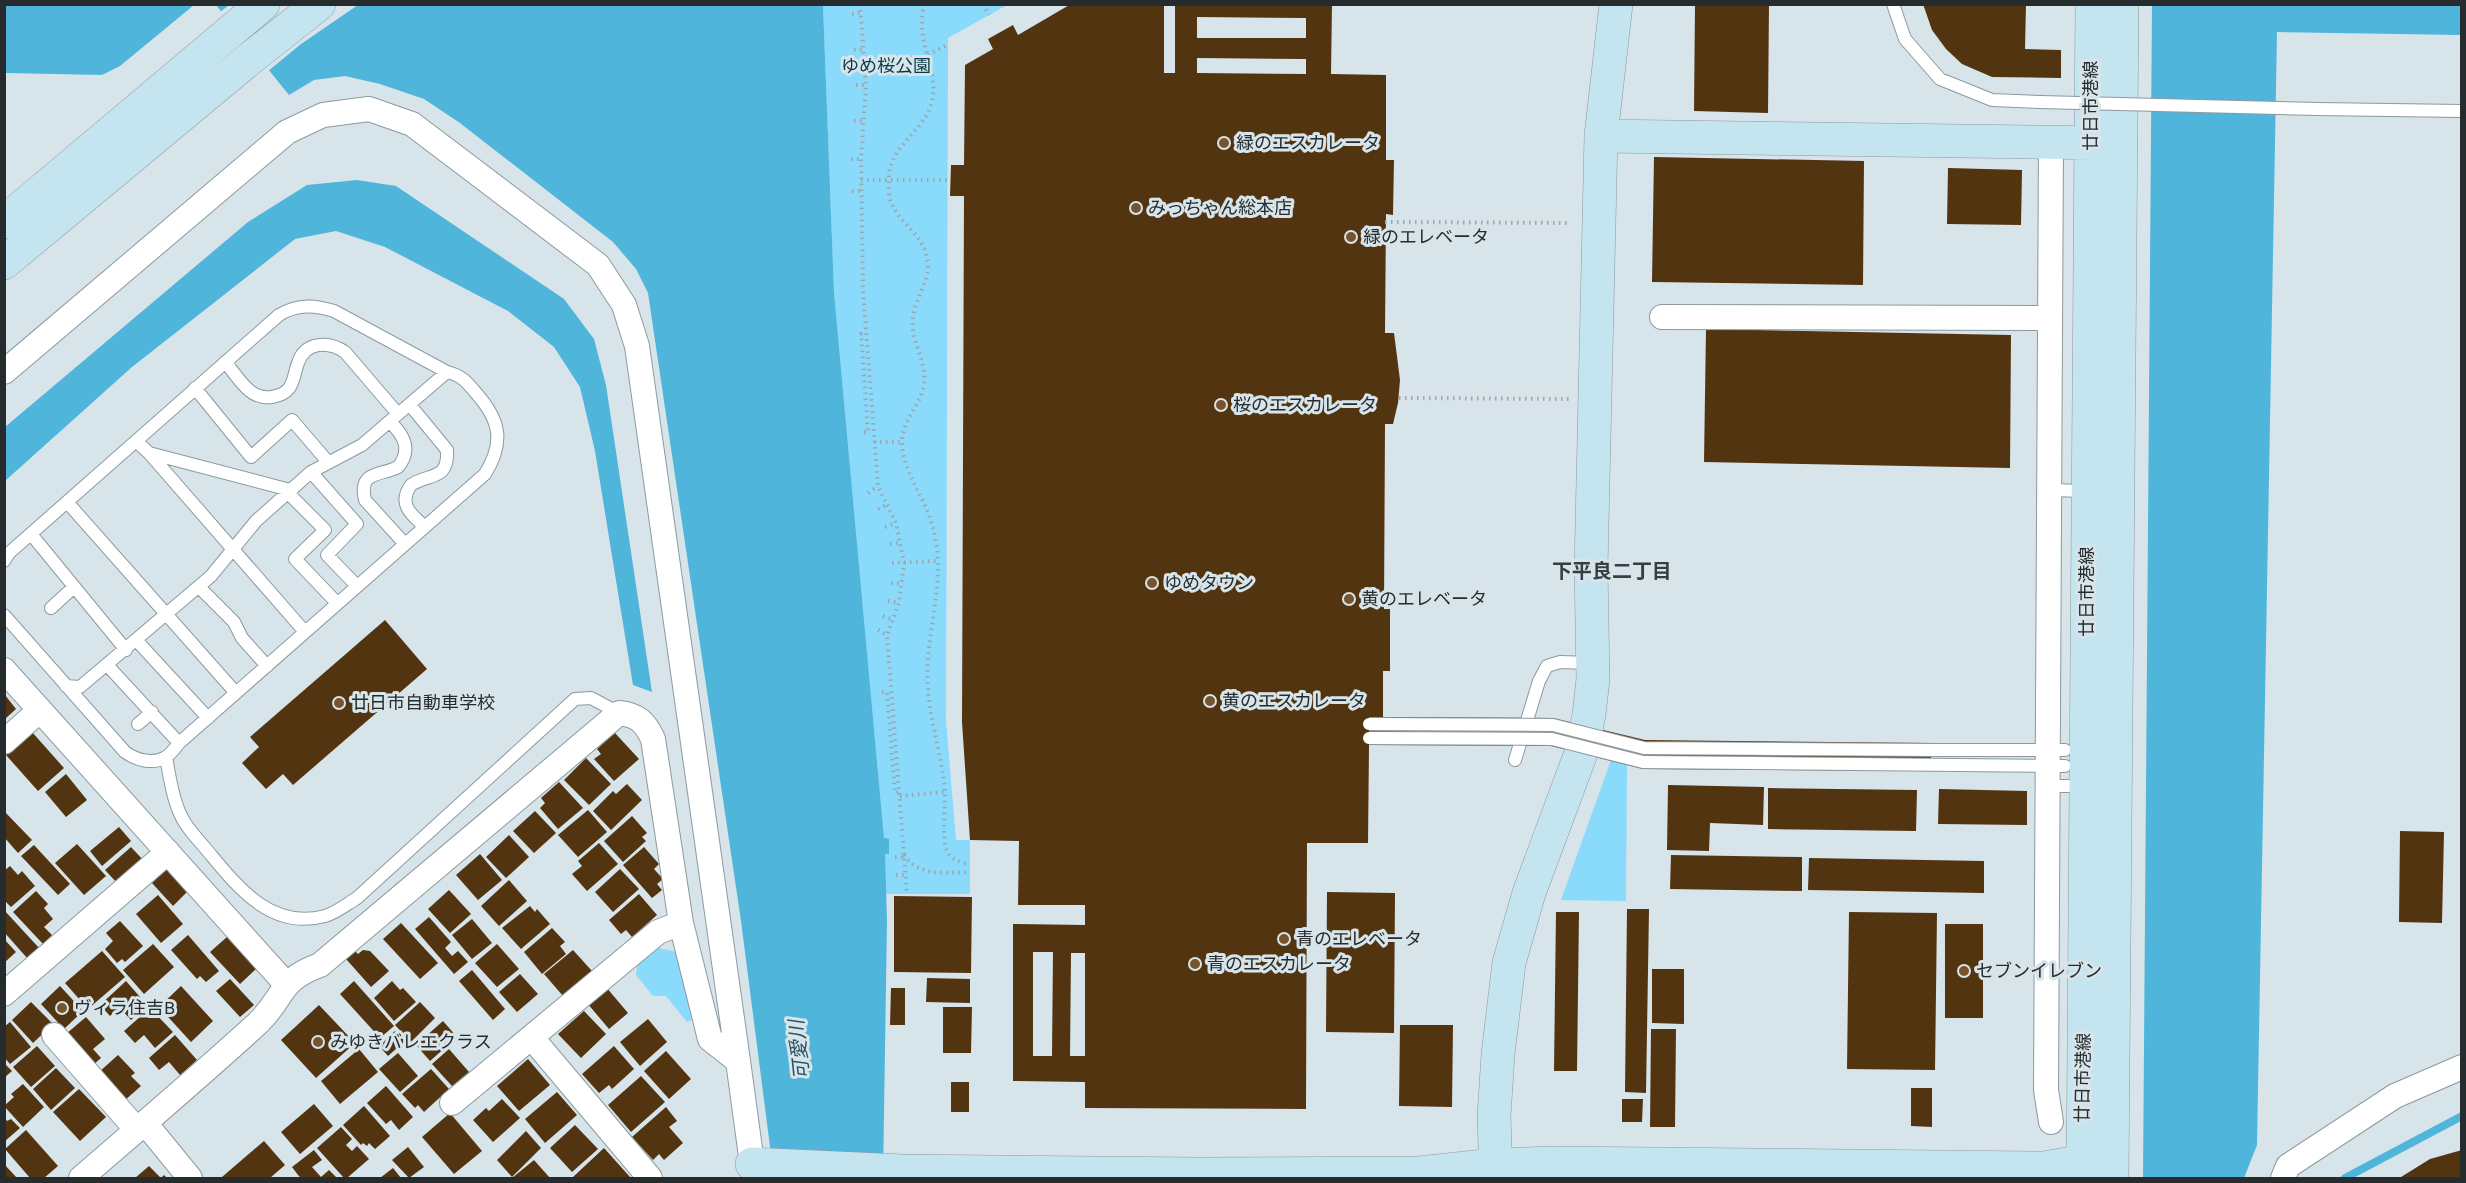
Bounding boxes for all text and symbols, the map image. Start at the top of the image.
park label: ゆめ桜公園 [841,55,931,77]
street label: 廿日市港線 [2080,61,2102,151]
place label: 緑のエスカレータ [1236,132,1380,154]
marker: 緑のエスカレータ [1217,136,1231,150]
place label: みっちゃん総本店 [1148,197,1292,219]
marker: みっちゃん総本店 [1129,201,1143,215]
place label: 緑のエレベータ [1363,226,1489,248]
marker: 緑のエレベータ [1344,230,1358,244]
place label: 桜のエスカレータ [1233,394,1377,416]
marker: 桜のエスカレータ [1214,398,1228,412]
street label: 廿日市港線 [2076,547,2098,637]
district label: 下平良二丁目 [1552,559,1672,583]
place label: ゆめタウン [1164,572,1254,594]
marker: ゆめタウン [1145,576,1159,590]
place label: 黄のエレベータ [1361,588,1487,610]
marker: 黄のエレベータ [1342,592,1356,606]
place label: 黄のエスカレータ [1222,690,1366,712]
place label: 廿日市自動車学校 [351,692,495,714]
marker: 黄のエスカレータ [1203,694,1217,708]
marker: 廿日市自動車学校 [332,696,346,710]
place label: 青のエレベータ [1296,928,1422,950]
marker: 青のエレベータ [1277,932,1291,946]
place label: 青のエスカレータ [1207,953,1351,975]
marker: 青のエスカレータ [1188,957,1202,971]
place label: セブンイレブン [1976,960,2102,982]
marker: セブンイレブン [1957,964,1971,978]
place label: ヴィラ住吉B [74,997,175,1019]
marker: ヴィラ住吉B [55,1001,69,1015]
water label: 可愛川 [784,1017,814,1081]
place label: みゆきバレエクラス [330,1031,492,1053]
street label: 廿日市港線 [2071,1033,2095,1123]
marker: みゆきバレエクラス [311,1035,325,1049]

